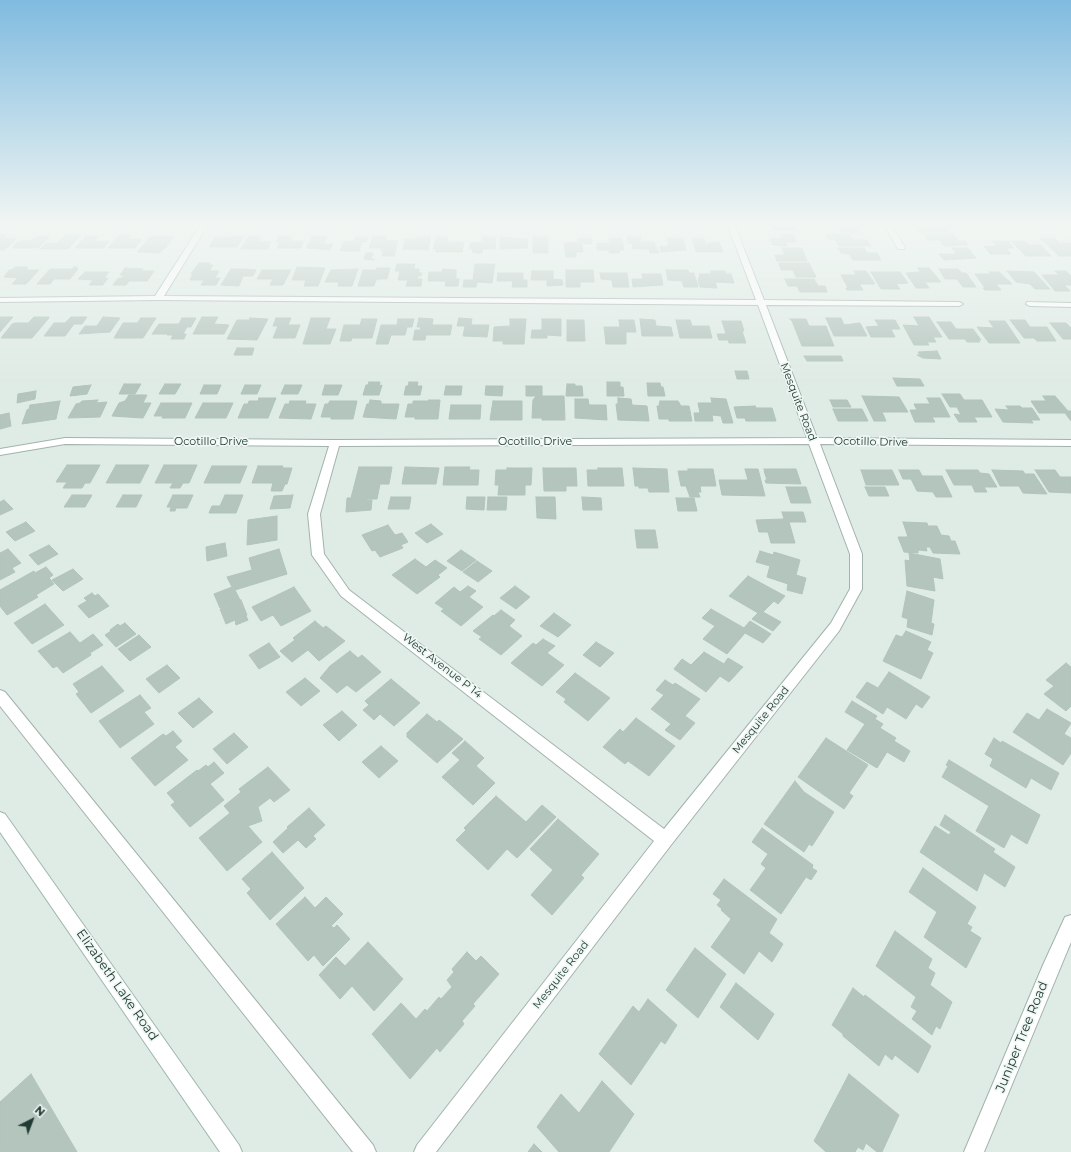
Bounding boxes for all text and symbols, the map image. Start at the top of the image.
street label: Mesquite Road [777,361,819,443]
street label: Ocotillo Drive [174,435,248,449]
street label: Ocotillo Drive [498,435,572,449]
street label: Ocotillo Drive [834,435,908,449]
street label: West Avenue P 14 [400,631,484,701]
street label: Mesquite Road [730,684,792,756]
street label: Elizabeth Lake Road [73,926,161,1044]
street label: Mesquite Road [530,938,592,1012]
street label: Juniper Tree Road [993,979,1051,1095]
north arrow [12,1100,52,1140]
text: N [32,1103,48,1119]

